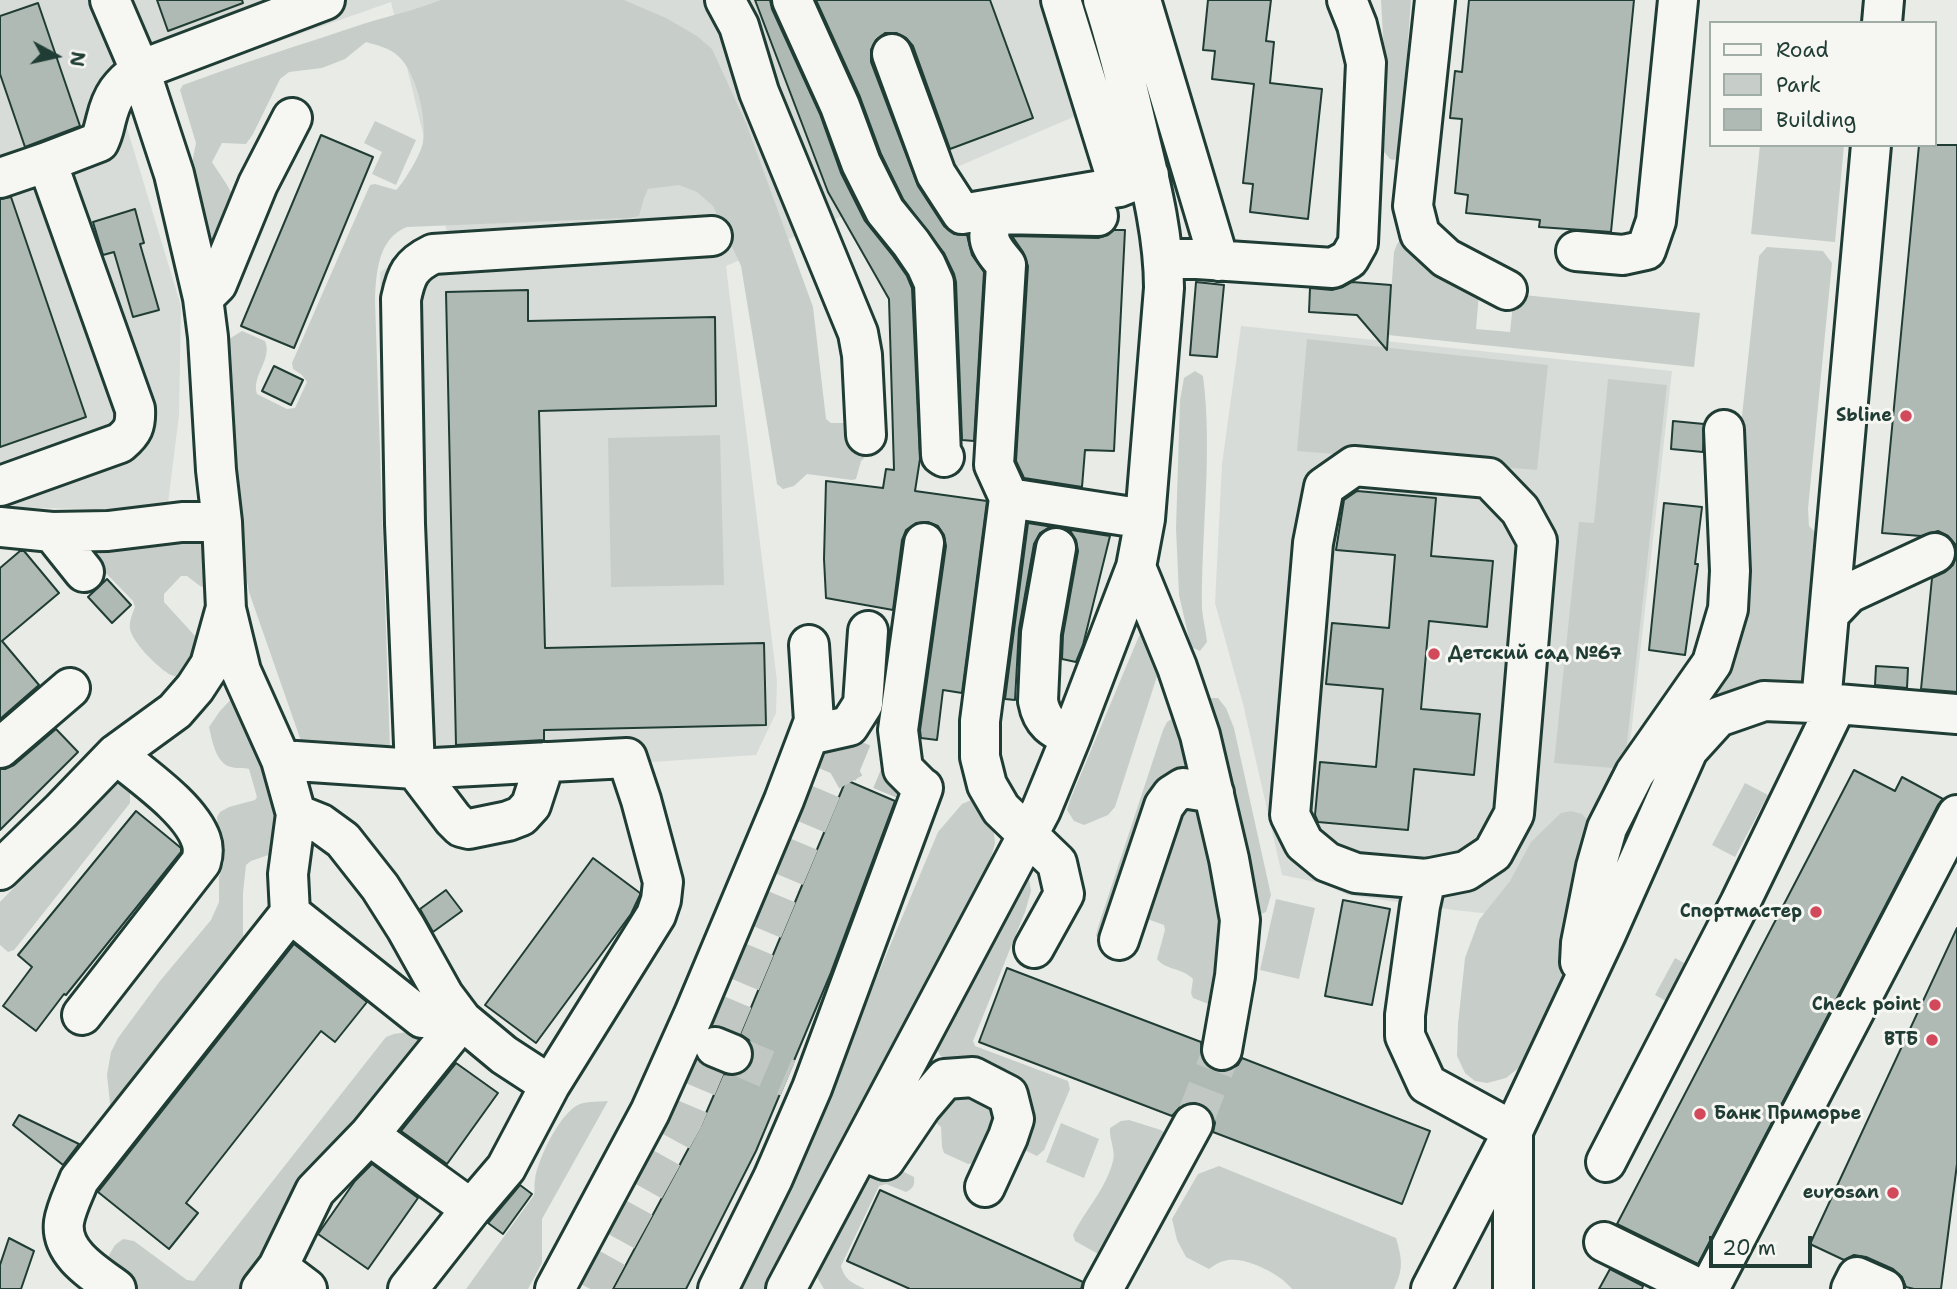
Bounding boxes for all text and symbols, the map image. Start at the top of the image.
north arrow [21,21,91,91]
legend [1708,21,1936,147]
text: Road [1776,36,1829,64]
text: N [64,50,91,68]
text: Park [1776,71,1821,99]
text: Building [1776,106,1856,134]
place label: Sbline [1836,405,1892,427]
marker: Sbline [1898,408,1914,424]
place label: Детский сад №67 [1448,643,1622,665]
marker: Детский сад №67 [1426,646,1442,662]
place label: Спортмастер [1680,901,1802,923]
marker: Спортмастер [1808,904,1824,920]
place label: Check point [1812,994,1921,1016]
marker: Check point [1927,997,1943,1013]
place label: ВТБ [1884,1029,1918,1051]
marker: ВТБ [1924,1032,1940,1048]
place label: Банк Приморье [1714,1103,1861,1125]
marker: Банк Приморье [1692,1106,1708,1122]
place label: eurosan [1803,1182,1879,1204]
marker: eurosan [1885,1185,1901,1201]
scale bar [1712,1222,1815,1266]
text: 20 m [1722,1234,1776,1262]

